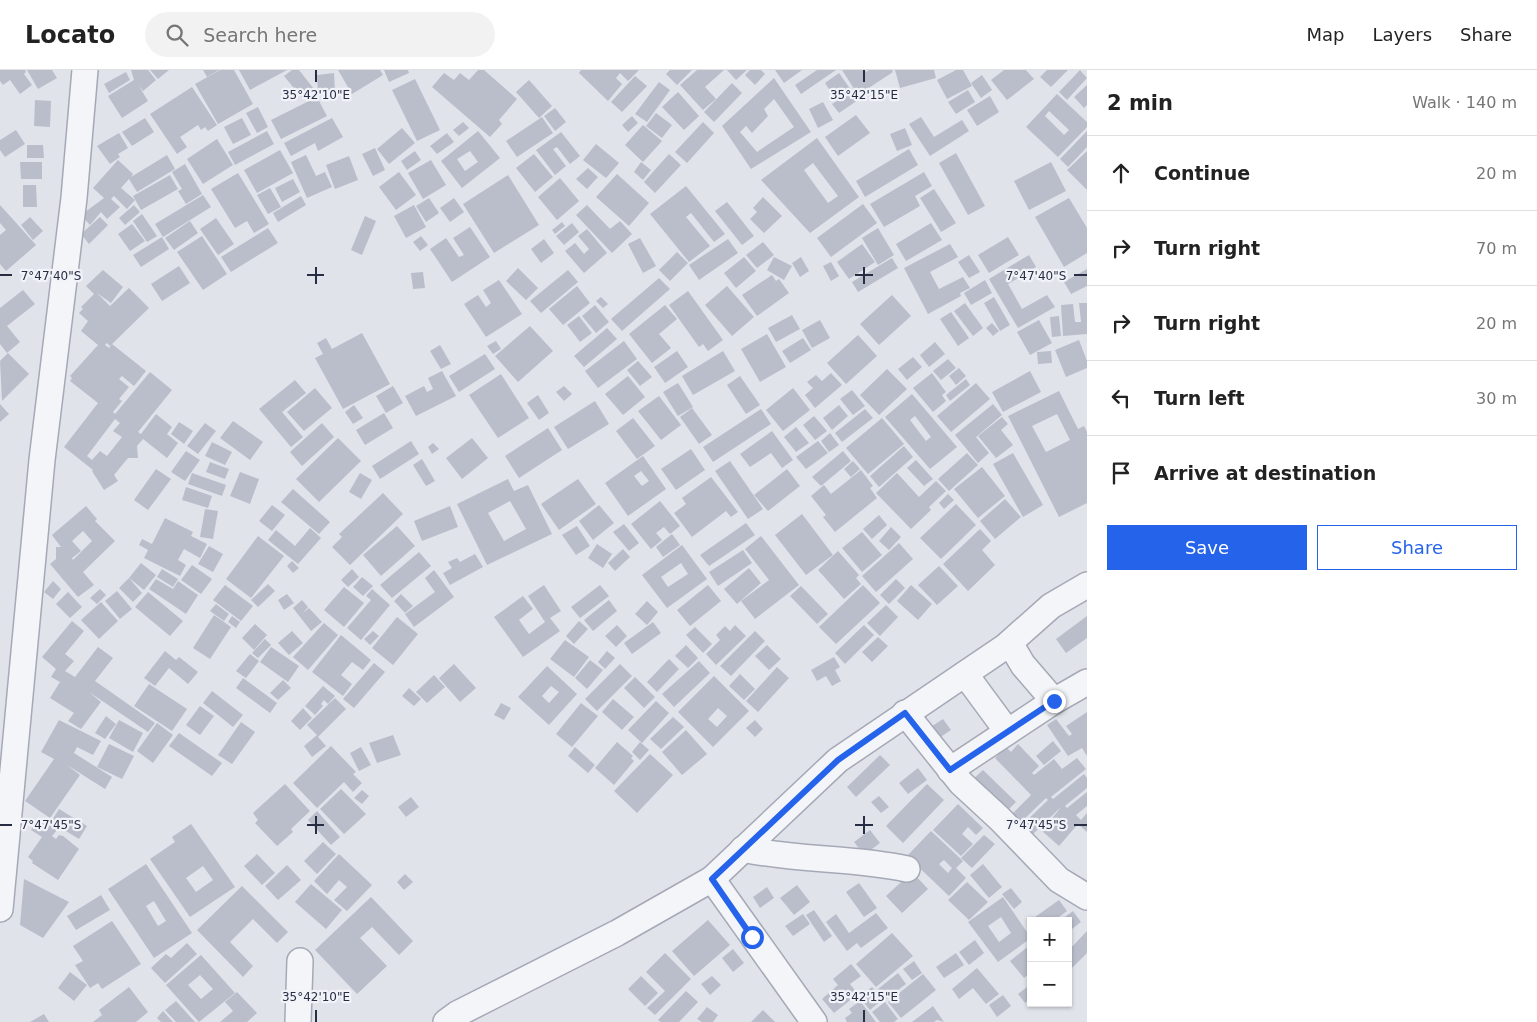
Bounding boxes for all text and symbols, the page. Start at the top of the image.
search box [145,12,495,57]
text: Locato [25,21,115,49]
icon: search [163,21,191,49]
text: Search here [203,24,317,46]
text: Map [1306,24,1344,45]
text: Layers [1372,24,1432,45]
text: Share [1460,24,1512,45]
text: 35°42'10"E [282,88,350,102]
text: 35°42'15"E [830,88,898,102]
text: 2 min [1107,91,1173,115]
text: Walk · 140 m [1412,93,1517,112]
icon: ahead [1107,159,1135,187]
text: Continue [1154,162,1250,184]
text: 20 m [1476,164,1517,183]
icon: right [1107,234,1135,262]
text: Turn right [1154,237,1260,259]
text: 70 m [1476,239,1517,258]
text: 7°47'40"S [21,269,81,283]
text: 7°47'40"S [1006,269,1066,283]
icon: right [1107,309,1135,337]
text: Turn right [1154,312,1260,334]
text: 20 m [1476,314,1517,333]
icon: left [1107,384,1135,412]
text: Turn left [1154,387,1245,409]
text: 30 m [1476,389,1517,408]
icon: arrive [1107,459,1135,487]
text: Arrive at destination [1154,462,1376,484]
button: Save [1107,525,1307,570]
button: Share [1317,525,1517,570]
route end [1043,690,1066,713]
text: 7°47'45"S [21,818,81,832]
text: 7°47'45"S [1006,818,1066,832]
map controls [1027,917,1072,1007]
button: + [1027,917,1072,962]
route start [741,926,764,949]
button: − [1027,962,1072,1007]
text: 35°42'10"E [282,990,350,1004]
text: 35°42'15"E [830,990,898,1004]

